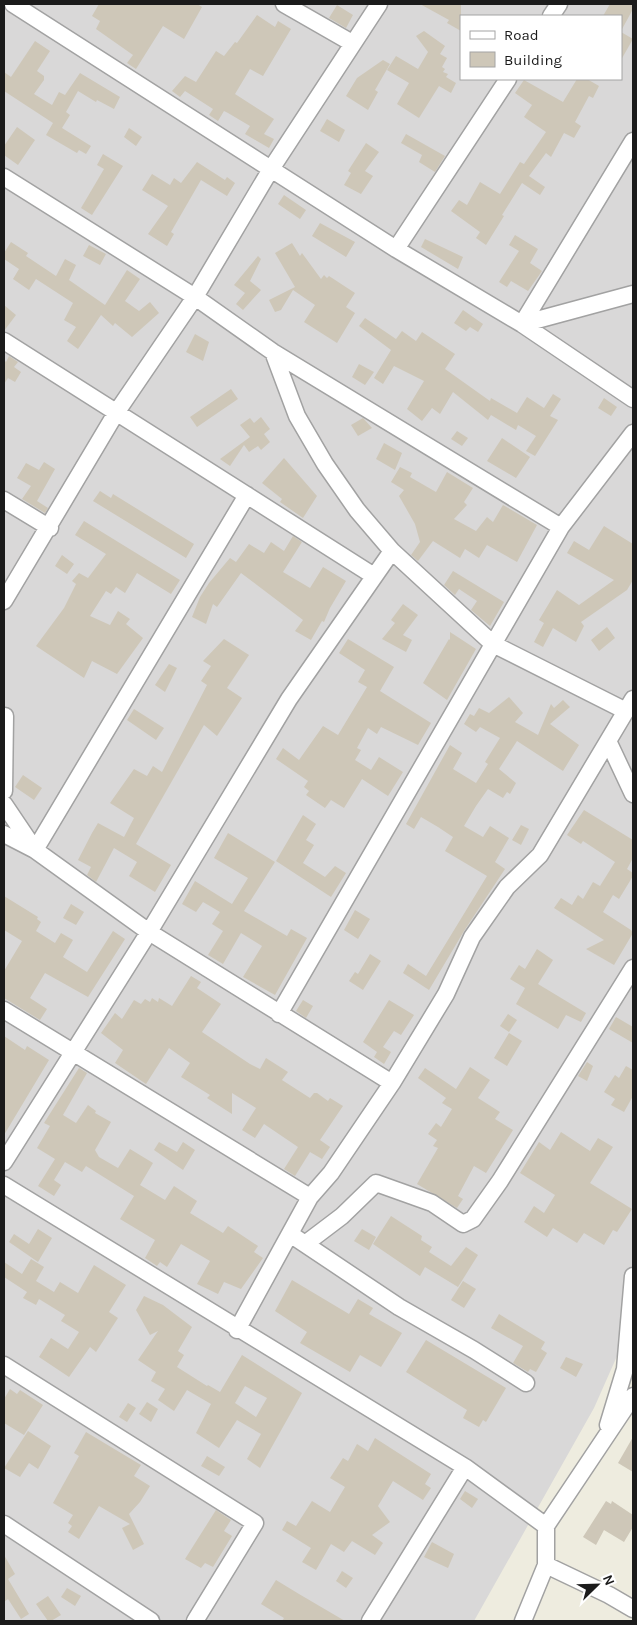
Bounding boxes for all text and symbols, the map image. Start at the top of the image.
legend [460,15,622,80]
text: Road [504,26,539,44]
text: Building [504,51,562,69]
north arrow [572,1560,622,1610]
text: N [599,1572,618,1588]

